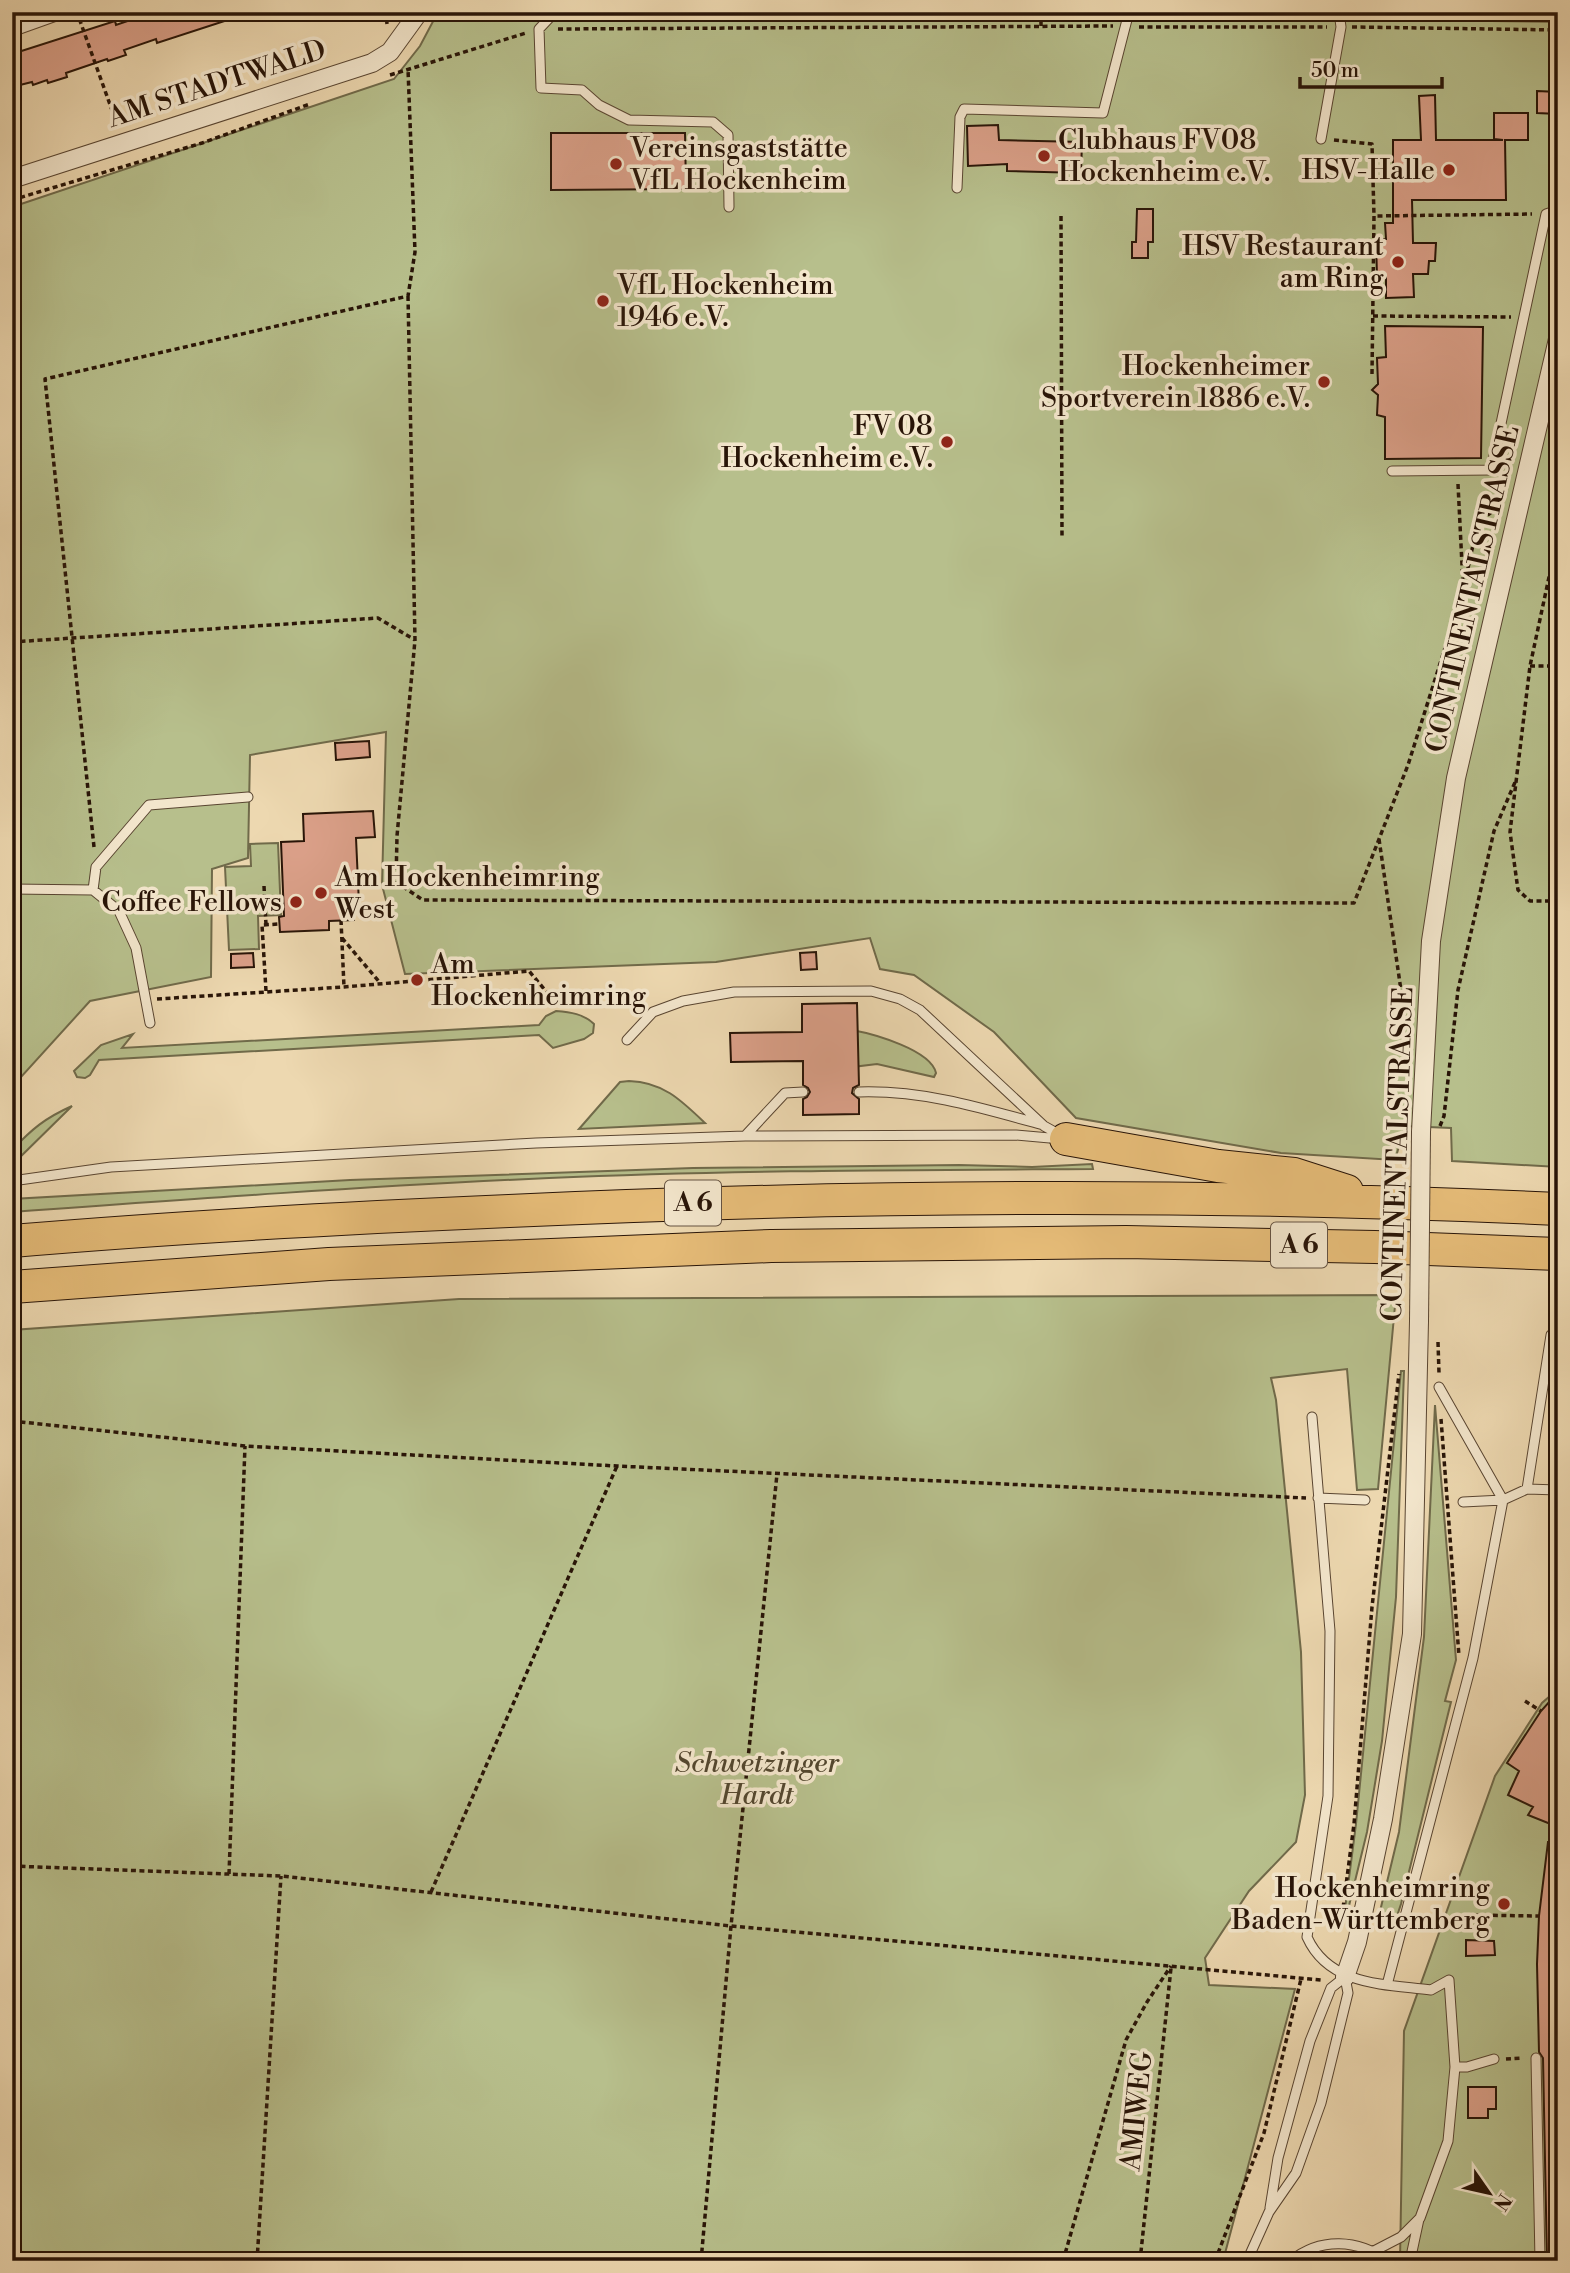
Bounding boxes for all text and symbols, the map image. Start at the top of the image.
street label: AM STADTWALD [102,32,331,136]
scale bar [1300,46,1442,90]
text: 50 m [1311,58,1359,84]
place label: Clubhaus FV08 Hockenheim e.V. [1058,123,1270,190]
place label: Vereinsgaststätte VfL Hockenheim [629,131,848,198]
marker: Clubhaus FV08 Hockenheim e.V. [1036,148,1052,164]
place label: HSV-Halle [1301,153,1435,188]
marker: Vereinsgaststätte VfL Hockenheim [608,156,624,172]
marker: HSV-Halle [1441,162,1457,178]
place label: HSV Restaurant am Ring [1182,229,1384,296]
marker: HSV Restaurant am Ring [1390,254,1406,270]
place label: VfL Hockenheim 1946 e.V. [616,268,834,335]
marker: VfL Hockenheim 1946 e.V. [595,293,611,309]
place label: Hockenheimer Sportverein 1886 e.V. [1041,349,1310,416]
marker: Hockenheimer Sportverein 1886 e.V. [1316,374,1332,390]
place label: FV 08 Hockenheim e.V. [721,409,933,476]
street label: CONTINENTALSTRASSE [1418,422,1528,756]
marker: FV 08 Hockenheim e.V. [939,434,955,450]
place label: Am Hockenheimring West [334,860,600,927]
place label: Coffee Fellows [101,885,282,920]
marker: Am Hockenheimring West [313,885,329,901]
marker: Coffee Fellows [288,894,304,910]
place label: Am Hockenheimring [430,947,647,1014]
marker: Am Hockenheimring [409,972,425,988]
street label: CONTINENTALSTRASSE [1375,986,1421,1322]
road number: A 6 [665,1180,721,1226]
road number: A 6 [1271,1222,1327,1268]
park label: Schwetzinger Hardt [675,1746,840,1813]
place label: Hockenheimring Baden-Württemberg [1231,1871,1490,1938]
marker: Hockenheimring Baden-Württemberg [1496,1896,1512,1912]
street label: AMIWEG [1113,2049,1161,2173]
north arrow [1454,2158,1524,2228]
text: N [1488,2189,1516,2215]

